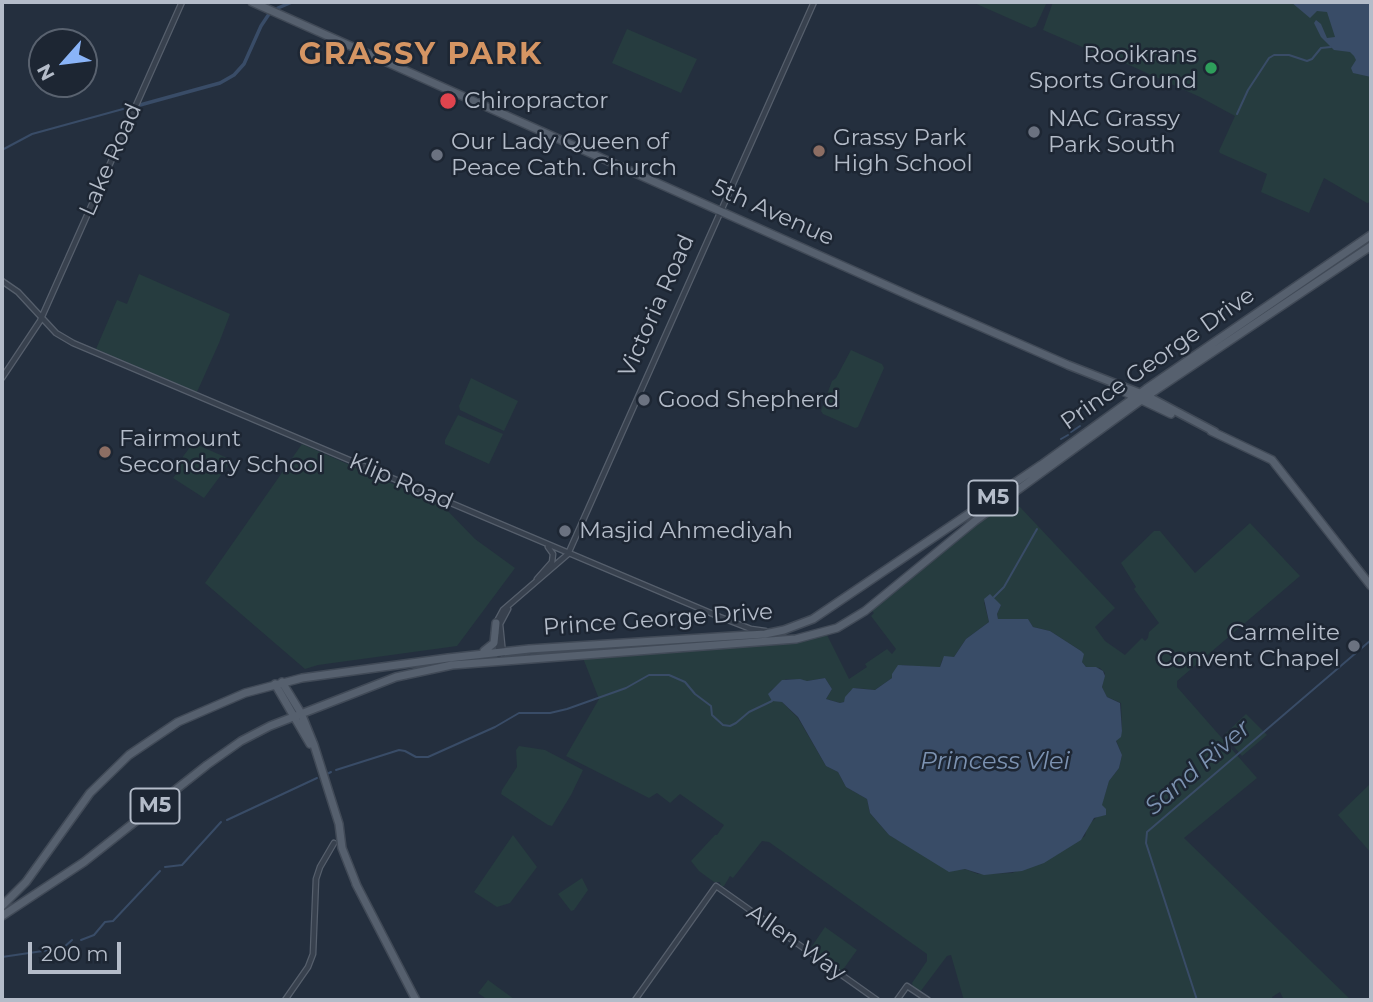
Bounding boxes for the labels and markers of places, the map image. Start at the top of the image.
place label: Rooikrans Sports Ground [1029,41,1197,95]
marker: Rooikrans Sports Ground [1203,60,1219,76]
place label: Chiropractor [464,87,608,115]
marker: Chiropractor [438,91,458,111]
place label: NAC Grassy Park South [1048,105,1180,159]
place label: Grassy Park High School [833,124,973,178]
marker: NAC Grassy Park South [1026,124,1042,140]
place label: Our Lady Queen of Peace Cath. Church [451,128,677,182]
marker: Grassy Park High School [811,143,827,159]
marker: Our Lady Queen of Peace Cath. Church [429,147,445,163]
place label: Good Shepherd [658,386,839,414]
marker: Good Shepherd [636,392,652,408]
place label: Fairmount Secondary School [119,425,324,479]
marker: Fairmount Secondary School [97,444,113,460]
place label: Masjid Ahmediyah [579,517,793,545]
marker: Masjid Ahmediyah [557,523,573,539]
place label: Carmelite Convent Chapel [1156,619,1340,673]
marker: Carmelite Convent Chapel [1346,638,1362,654]

